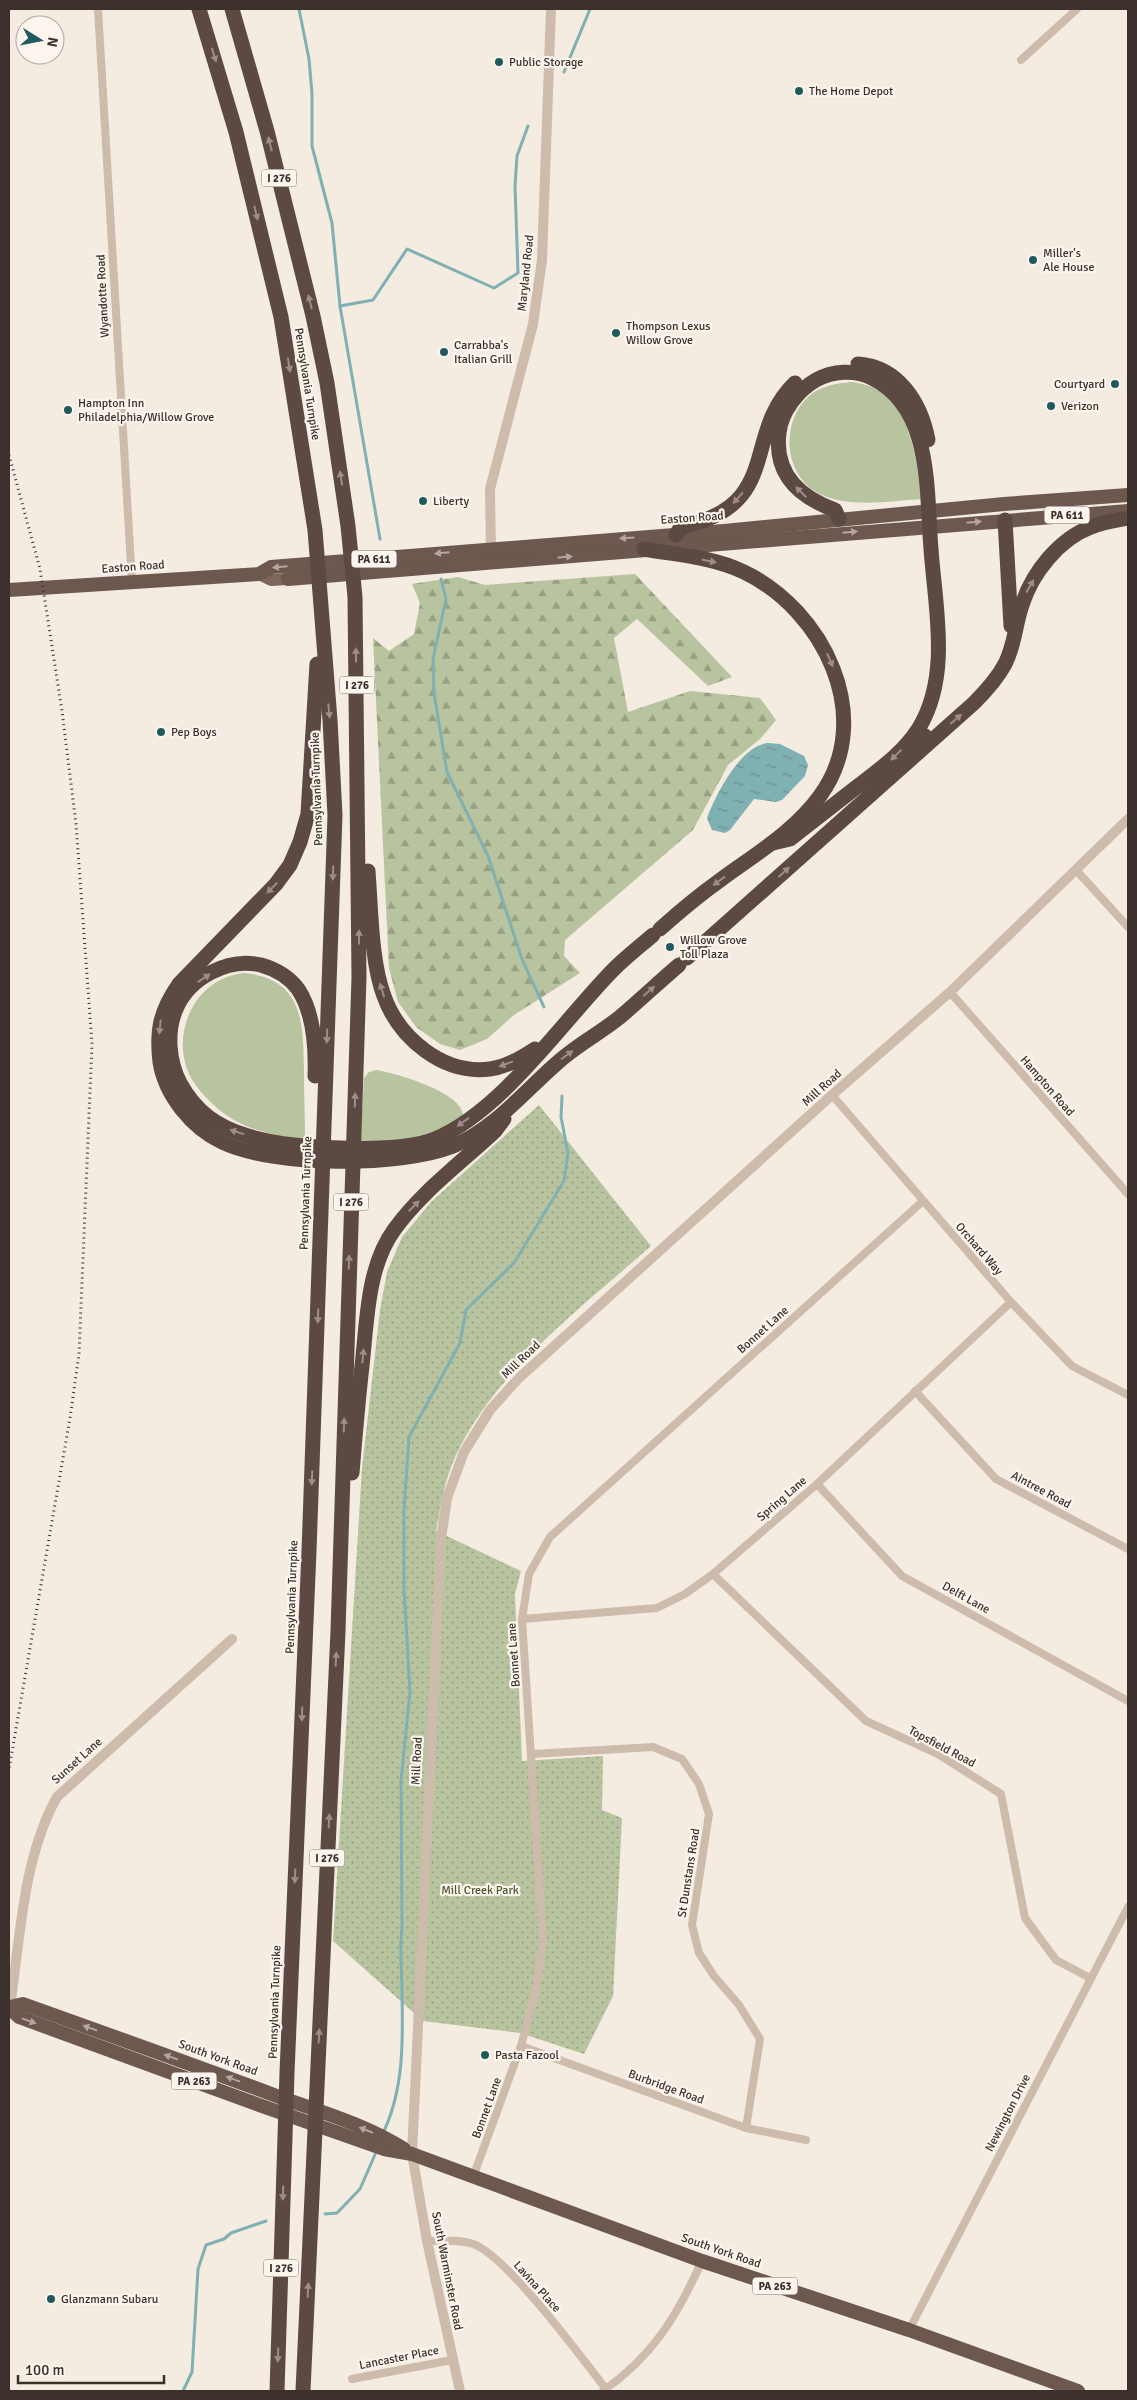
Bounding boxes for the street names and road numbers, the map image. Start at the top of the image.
road number: I 276 [262,170,296,187]
street label: Maryland Road [515,234,537,312]
street label: Wyandotte Road [93,254,113,338]
street label: Pennsylvania Turnpike [291,327,323,441]
road number: PA 611 [1044,506,1090,524]
street label: Easton Road [660,508,724,528]
road number: PA 611 [352,550,396,568]
street label: Easton Road [101,557,165,577]
road number: I 276 [340,676,374,694]
street label: Pennsylvania Turnpike [308,732,326,846]
street label: Hampton Road [1017,1053,1077,1119]
street label: Mill Road [799,1066,845,1110]
street label: Pennsylvania Turnpike [297,1136,315,1250]
road number: I 276 [334,1194,368,1210]
street label: Orchard Way [952,1220,1006,1279]
street label: Bonnet Lane [734,1303,792,1357]
street label: Mill Road [498,1338,544,1382]
street label: Aintree Road [1008,1468,1074,1512]
street label: Spring Lane [754,1473,810,1525]
street label: Pennsylvania Turnpike [283,1540,301,1654]
street label: Delft Lane [939,1579,993,1617]
street label: Bonnet Lane [504,1622,524,1688]
street label: Topsfield Road [906,1723,978,1771]
street label: Sunset Lane [49,1734,105,1788]
street label: Mill Road [408,1737,426,1785]
street label: St Dunstans Road [675,1827,703,1919]
road number: I 276 [310,1850,344,1866]
street label: Pennsylvania Turnpike [266,1945,284,2059]
street label: South York Road [176,2037,260,2079]
street label: Burbridge Road [626,2066,706,2108]
road number: PA 263 [172,2072,216,2090]
street label: Newington Drive [982,2072,1034,2154]
street label: Bonnet Lane [469,2075,505,2141]
street label: South Warminster Road [428,2210,466,2332]
street label: South York Road [679,2230,763,2272]
street label: Lavina Place [510,2258,564,2316]
road number: I 276 [264,2260,298,2276]
road number: PA 263 [752,2278,798,2294]
street label: Lancaster Place [358,2343,440,2373]

